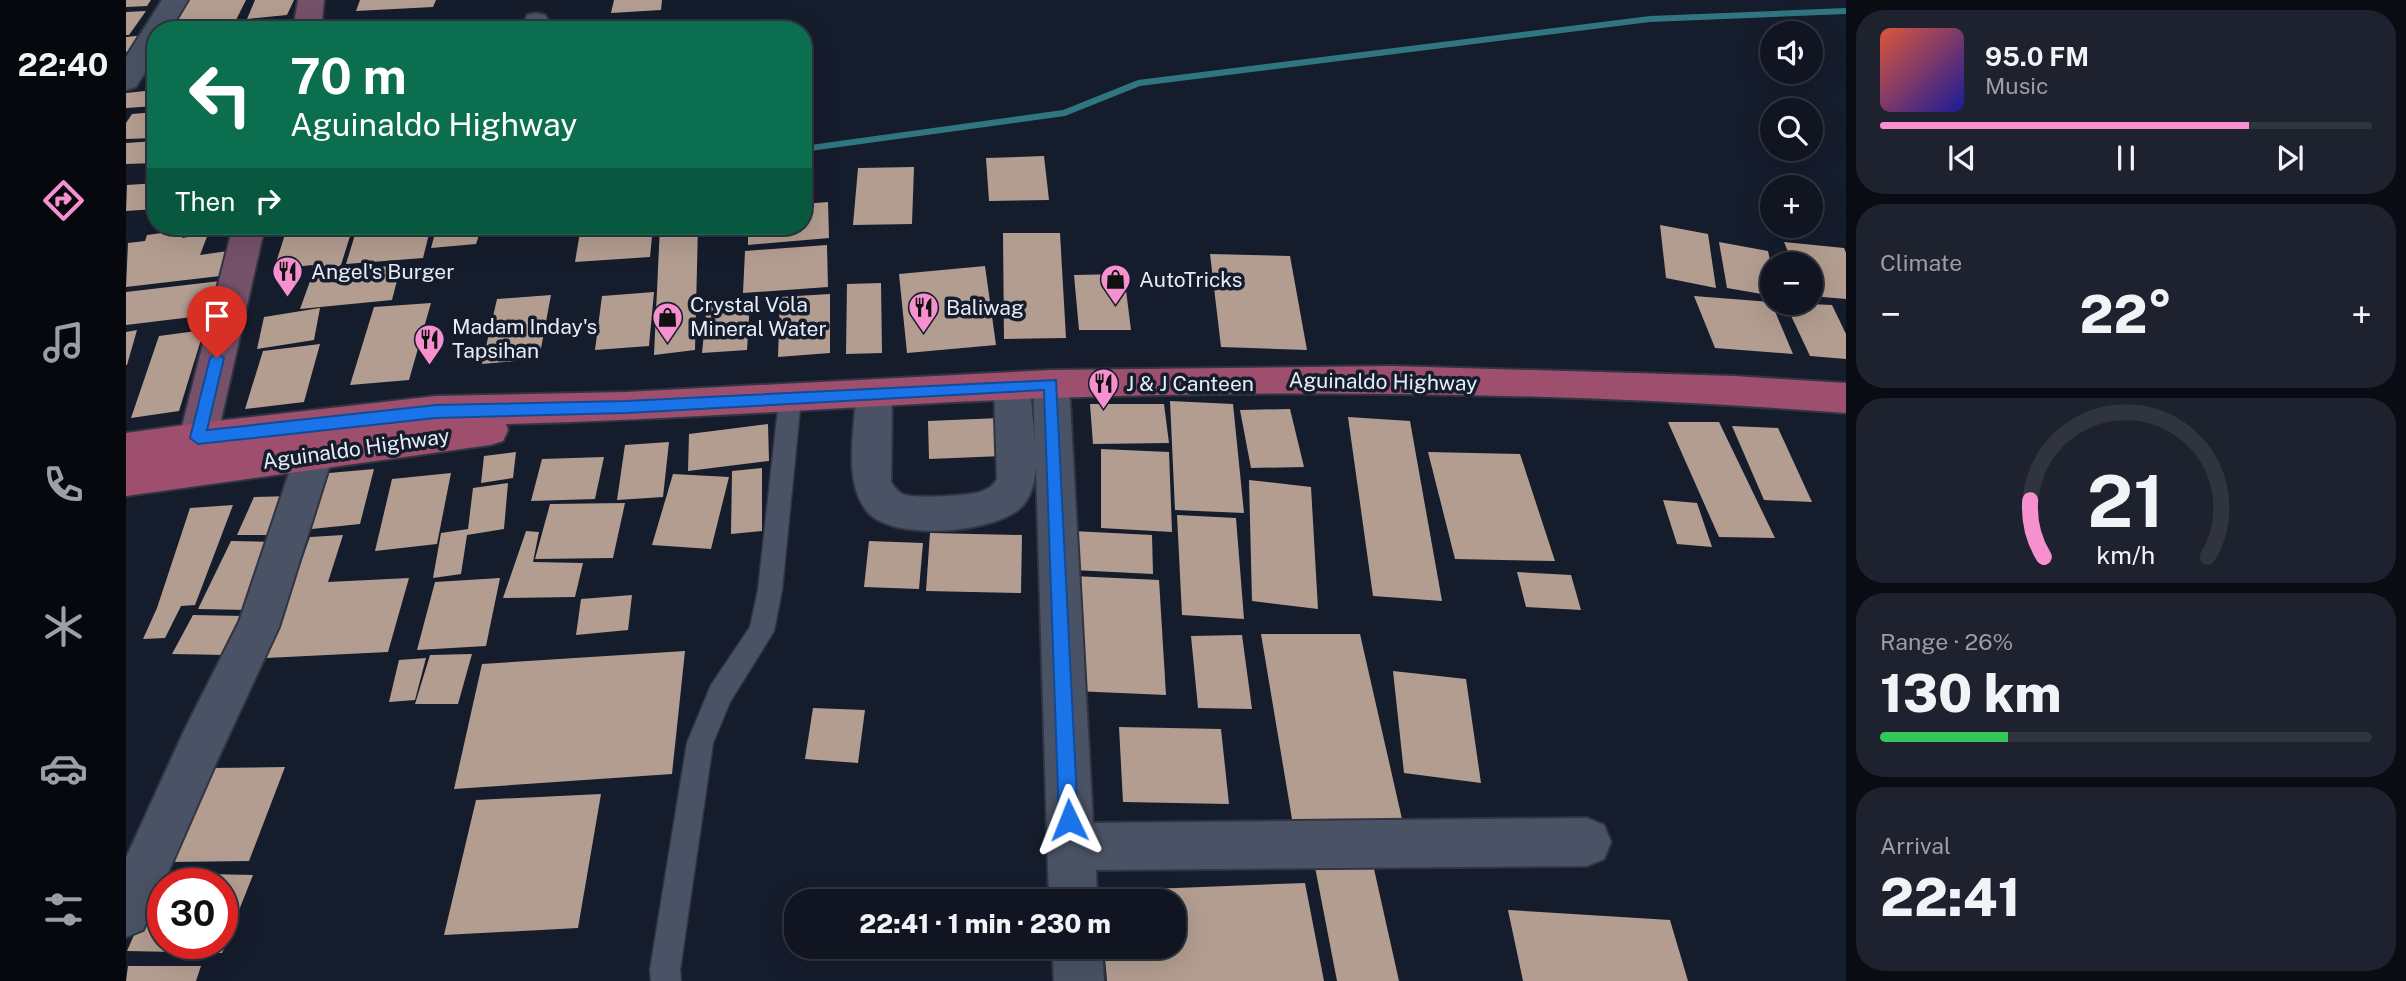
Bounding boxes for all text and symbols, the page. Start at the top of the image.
map controls [1760,21,1823,315]
button: sound [1760,21,1823,84]
text: 95.0 FM [1985,41,2089,72]
text: 22:40 [18,46,108,83]
text: 70 m [290,47,407,105]
icon: left [175,49,266,140]
text: Music [1985,72,2049,99]
button: search [1760,98,1823,161]
text: Aguinaldo Highway [290,106,577,143]
icon: previous [1943,139,1981,177]
icon: pause [2107,139,2145,177]
icon: next [2271,139,2309,177]
button: + [1760,175,1823,238]
icon: directions [39,176,88,225]
icon: right [249,182,287,220]
text: Then [175,186,235,217]
text: Climate [1880,249,1962,276]
button: − [1760,252,1823,315]
restaurant icon: Angel's Burger [271,255,305,299]
place label: Angel's Burger [311,259,454,284]
shop icon: AutoTricks [1099,263,1133,307]
place label: AutoTricks [1139,267,1242,292]
text: 22° [2080,284,2172,345]
pin [187,286,247,358]
restaurant icon: Baliwag [906,291,940,335]
place label: Crystal Vola Mineral Water [690,292,827,341]
text: − [1880,292,1901,337]
text: + [2351,292,2372,337]
place label: Baliwag [946,295,1024,320]
icon: arrive [198,297,236,335]
shop icon: Crystal Vola Mineral Water [650,300,684,344]
place label: Madam Inday's Tapsihan [452,314,597,363]
icon: music [39,318,88,367]
restaurant icon: Madam Inday's Tapsihan [412,322,446,366]
restaurant icon: J & J Canteen [1086,367,1120,411]
street label: Aguinaldo Highway [1289,367,1478,396]
place label: J & J Canteen [1126,371,1254,396]
street label: Aguinaldo Highway [261,423,451,474]
text: 21 [2087,458,2165,543]
icon: phone [39,460,88,509]
text: km/h [2097,539,2155,569]
icon: climate [39,602,88,651]
text: Range · 26% [1880,628,2013,655]
text: 130 km [1880,663,2062,724]
icon: car [39,744,88,793]
position arrow [1032,783,1106,857]
text: Arrival [1880,832,1951,859]
text: 22:41 [1880,867,2020,928]
speed limit sign: 30 [147,868,238,959]
icon: filters [39,885,88,934]
text: 22:41 · 1 min · 230 m [859,908,1111,939]

